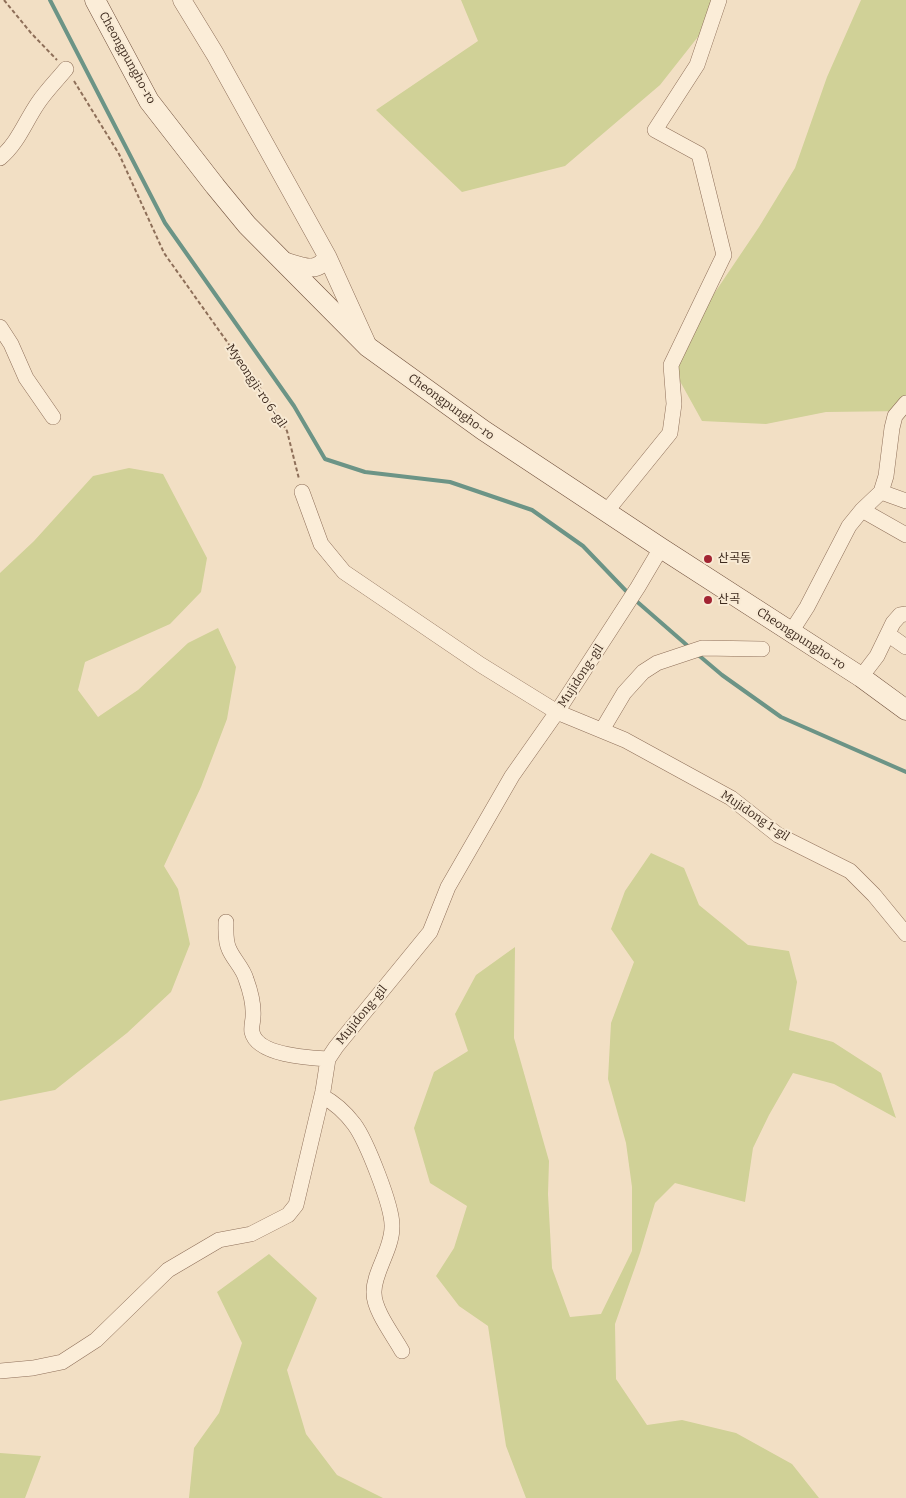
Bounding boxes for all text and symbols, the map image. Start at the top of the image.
street label: Cheongpungho-ro [96,9,158,107]
street label: Myeongji-ro 6-gil [223,342,289,430]
street label: Cheongpungho-ro [405,371,497,443]
place label: 산곡동 [718,552,751,566]
marker: 산곡동 [702,553,714,565]
place label: 산곡 [718,593,740,607]
marker: 산곡 [702,594,714,606]
street label: Cheongpungho-ro [754,605,848,673]
street label: Mujidong-gil [555,642,607,710]
street label: Mujidong 1-gil [718,788,792,844]
street label: Mujidong-gil [334,982,390,1048]

